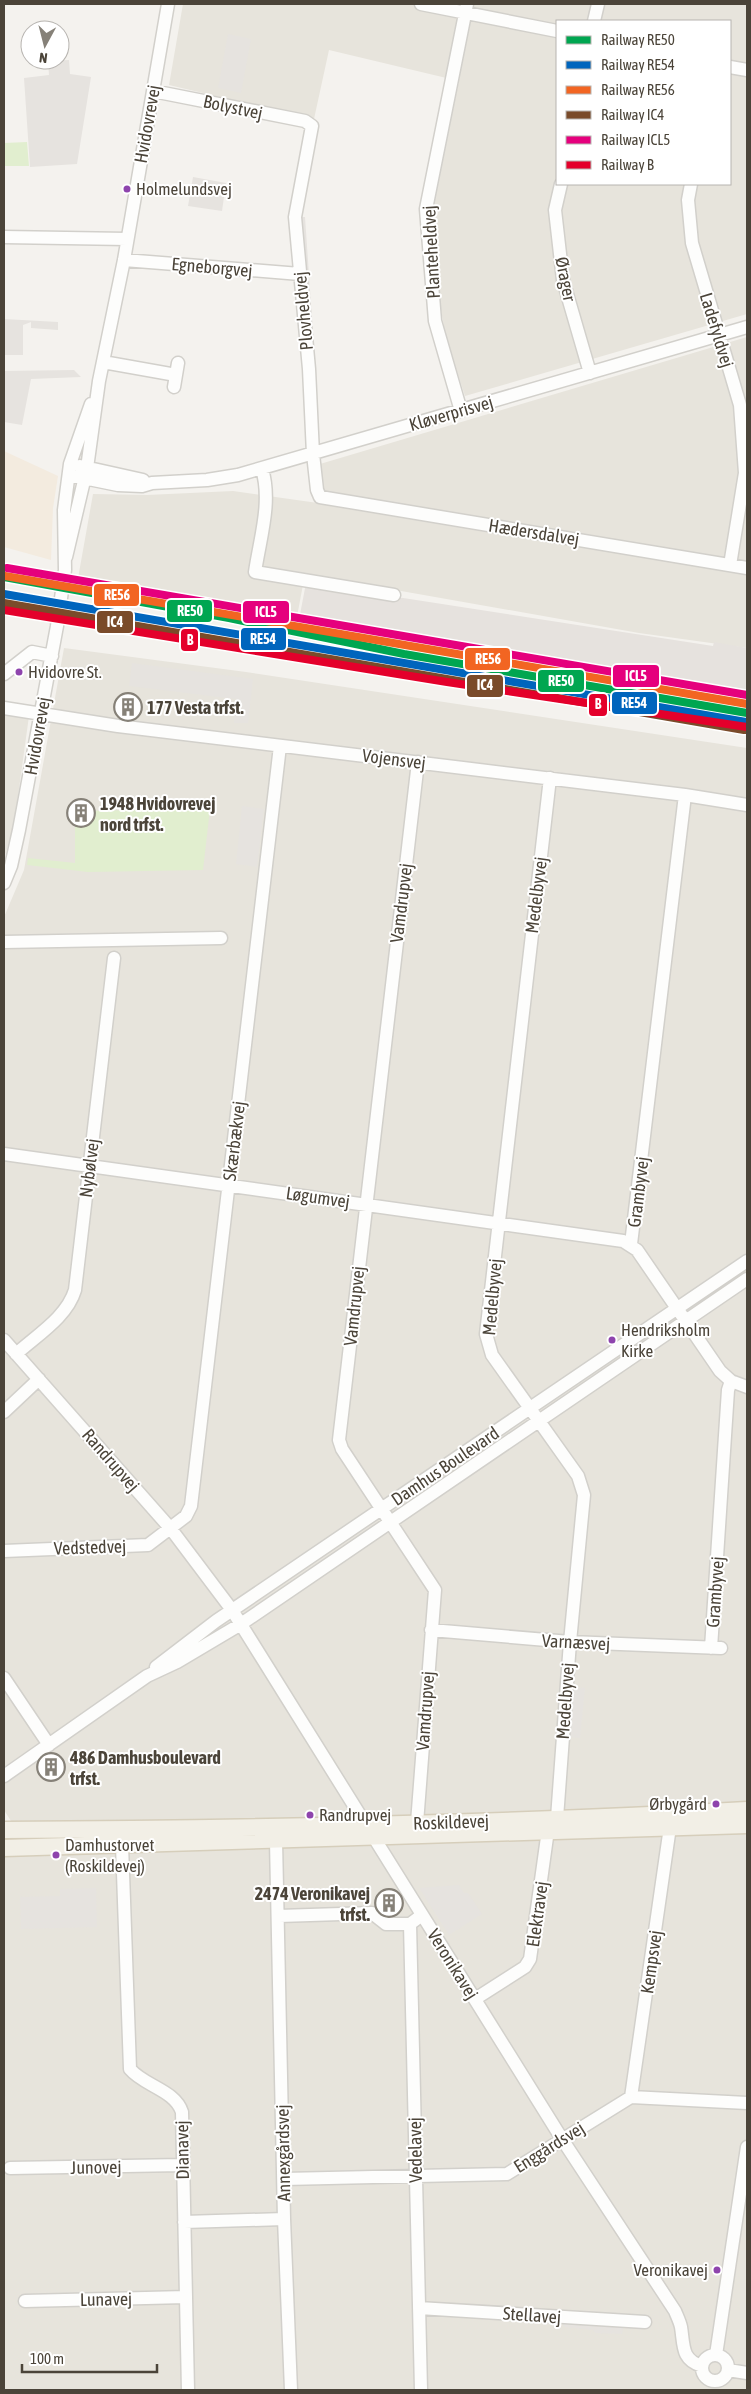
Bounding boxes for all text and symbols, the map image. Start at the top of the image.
north arrow [20,20,70,70]
legend [556,20,731,185]
text: Railway RE50 [601,31,675,48]
text: N [38,49,48,66]
text: Railway RE54 [601,56,675,73]
text: Railway RE56 [601,81,675,98]
street label: Hvidovrevej [130,83,164,165]
street label: Bolystvej [201,90,265,124]
text: Railway IC4 [601,106,664,123]
text: Railway ICL5 [601,131,670,148]
text: Railway B [601,156,654,173]
place label: Holmelundsvej [136,179,232,199]
marker: Holmelundsvej [122,184,132,194]
street label: Planteheldvej [418,205,444,299]
street label: Egneborgvej [171,253,253,281]
street label: Ørager [551,255,581,304]
street label: Plovheldvej [289,271,317,351]
street label: Ladefyldvej [696,290,738,370]
street label: Kløverprisvej [407,391,495,435]
street label: Hædersdalvej [487,514,581,550]
line badge: RE56 [93,583,140,607]
text: RE56 [104,587,130,603]
line badge: RE50 [166,599,213,623]
line badge: ICL5 [242,600,290,624]
text: RE50 [177,603,203,619]
text: ICL5 [255,604,277,620]
line badge: IC4 [96,610,134,634]
text: IC4 [107,614,124,630]
line badge: RE54 [240,627,287,651]
line badge: B [180,628,199,652]
text: RE54 [250,631,276,647]
text: B [187,632,194,648]
line badge: RE56 [464,647,511,671]
text: RE56 [475,651,501,667]
place label: Hvidovre St. [28,662,102,682]
line badge: ICL5 [612,664,660,688]
marker: Hvidovre St. [14,667,24,677]
text: ICL5 [625,668,647,684]
line badge: RE50 [537,669,585,693]
text: RE50 [548,673,574,689]
line badge: IC4 [466,674,504,698]
text: IC4 [477,677,494,693]
line badge: RE54 [611,691,658,715]
building icon: 177 Vesta trfst. [113,692,143,722]
line badge: B [588,693,608,717]
street label: Hvidovrevej [20,695,54,777]
text: RE54 [621,695,647,711]
text: B [595,696,602,712]
place label: 177 Vesta trfst. [147,697,244,718]
street label: Vojensvej [361,745,427,773]
place label: 1948 Hvidovrevej nord trfst. [100,793,215,835]
building icon: 1948 Hvidovrevej nord trfst. [66,798,96,828]
street label: Medelbyvej [521,856,551,934]
street label: Vamdrupvej [386,862,416,944]
street label: Skærbækvej [219,1100,249,1182]
street label: Nybølvej [75,1137,103,1199]
street label: Grambyvej [623,1155,653,1229]
street label: Løgumvej [285,1182,351,1212]
street label: Medelbyvej [478,1258,506,1336]
street label: Vamdrupvej [339,1265,369,1347]
place label: Hendriksholm Kirke [621,1320,710,1361]
marker: Hendriksholm Kirke [607,1335,617,1345]
street label: Damhus Boulevard [387,1422,503,1510]
street label: Randrupvej [78,1424,144,1496]
street label: Vedstedvej [53,1535,127,1559]
street label: Grambyvej [702,1556,728,1628]
street label: Varnæsvej [541,1630,611,1654]
street label: Medelbyvej [552,1662,578,1740]
street label: Vamdrupvej [412,1670,438,1752]
place label: 486 Damhusboulevard trfst. [69,1747,221,1789]
building icon: 486 Damhusboulevard trfst. [36,1752,66,1782]
place label: Ørbygård [649,1794,707,1814]
marker: Ørbygård [711,1799,721,1809]
place label: Randrupvej [319,1805,391,1825]
marker: Randrupvej [305,1810,315,1820]
street label: Roskildevej [413,1810,489,1834]
place label: Damhustorvet (Roskildevej) [65,1835,154,1876]
marker: Damhustorvet (Roskildevej) [51,1850,61,1860]
street label: Elektravej [522,1880,552,1948]
place label: 2474 Veronikavej trfst. [255,1883,370,1925]
building icon: 2474 Veronikavej trfst. [374,1888,404,1918]
street label: Veronikavej [423,1925,483,2003]
street label: Kempsvej [636,1929,666,1995]
street label: Annexgårdsvej [272,2104,294,2202]
street label: Vedelavej [404,2117,426,2183]
street label: Enggårdsvej [510,2117,588,2177]
street label: Dianavej [171,2120,193,2180]
street label: Junovej [70,2156,122,2178]
place label: Veronikavej [633,2260,708,2280]
marker: Veronikavej [712,2265,722,2275]
street label: Lunavej [80,2288,132,2310]
street label: Stellavej [502,2302,562,2328]
scale bar [22,2342,158,2374]
text: 100 m [30,2350,64,2367]

